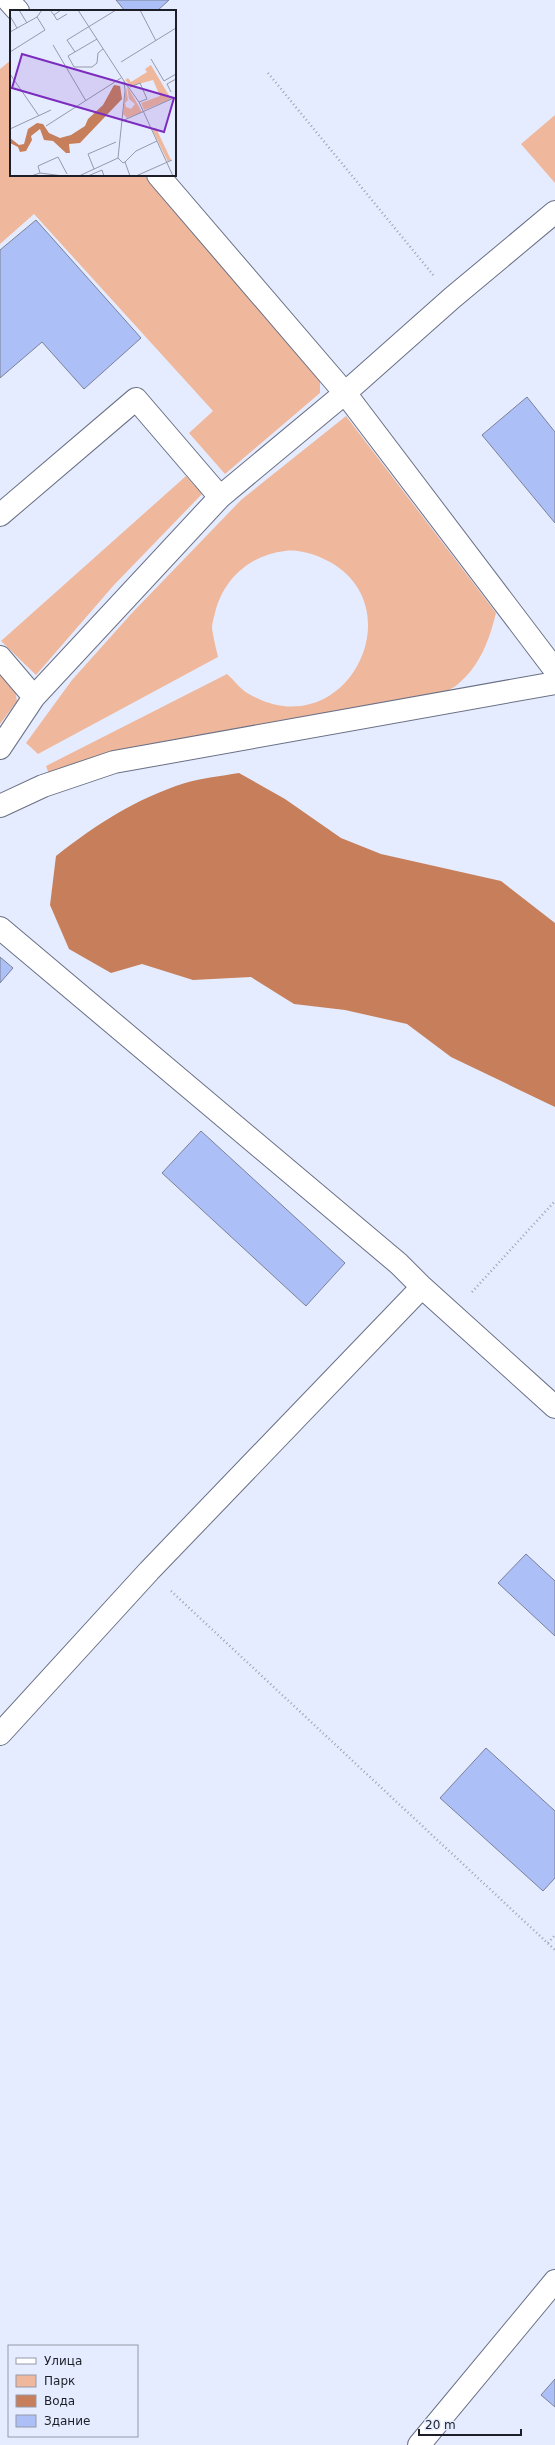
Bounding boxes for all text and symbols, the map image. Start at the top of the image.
inset map [10,10,176,176]
legend [8,2345,138,2437]
text: Улица [44,2354,82,2368]
text: Парк [44,2374,75,2388]
text: Вода [44,2394,75,2408]
scale bar [419,2411,521,2437]
text: Здание [44,2414,90,2428]
text: 20 m [425,2418,456,2432]

